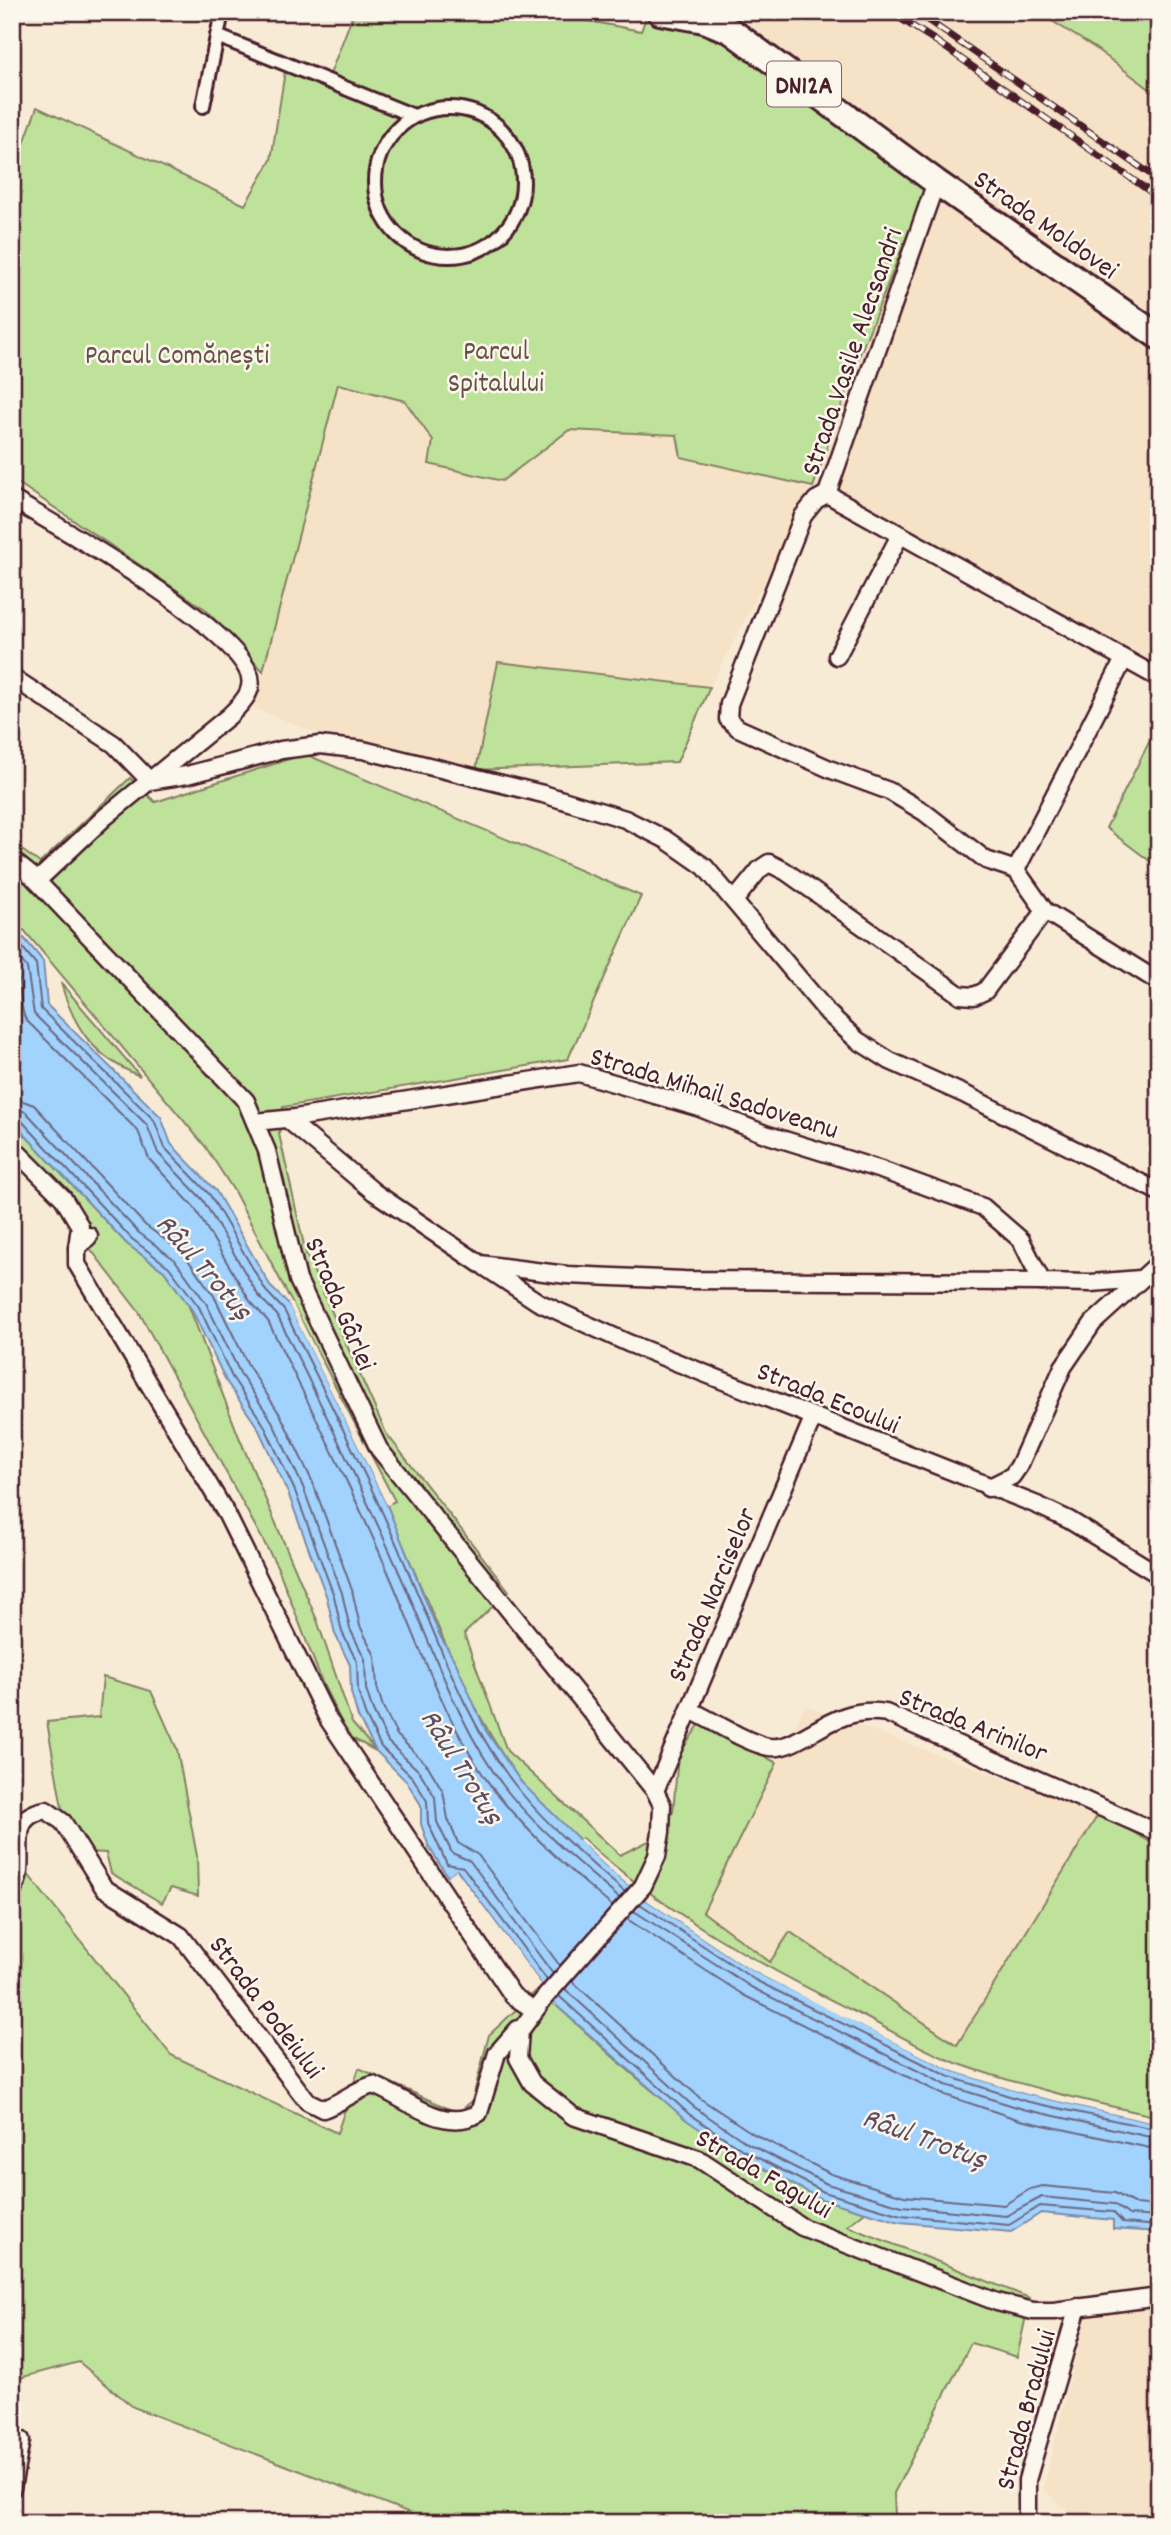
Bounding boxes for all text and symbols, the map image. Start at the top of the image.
road number: DN12A [767,61,841,106]
street label: Strada Moldovei [963,162,1125,292]
street label: Strada Vasile Alecsandri [794,223,916,482]
park label: Parcul Spitalului [448,334,544,406]
park label: Parcul Comănești [85,338,269,378]
street label: Strada Mihail Sadoveanu [584,1039,843,1153]
water label: Râul Trotuș [143,1206,261,1333]
street label: Strada Gârlei [291,1232,383,1378]
street label: Strada Ecoului [750,1354,905,1448]
street label: Strada Narciselor [660,1502,770,1689]
street label: Strada Arinilor [892,1680,1053,1776]
water label: Râul Trotuș [407,1702,512,1836]
street label: Strada Podeiului [197,1929,331,2089]
water label: Râul Trotuș [855,2099,993,2184]
street label: Strada Fagului [686,2121,839,2232]
street label: Strada Bradului [988,2326,1069,2495]

